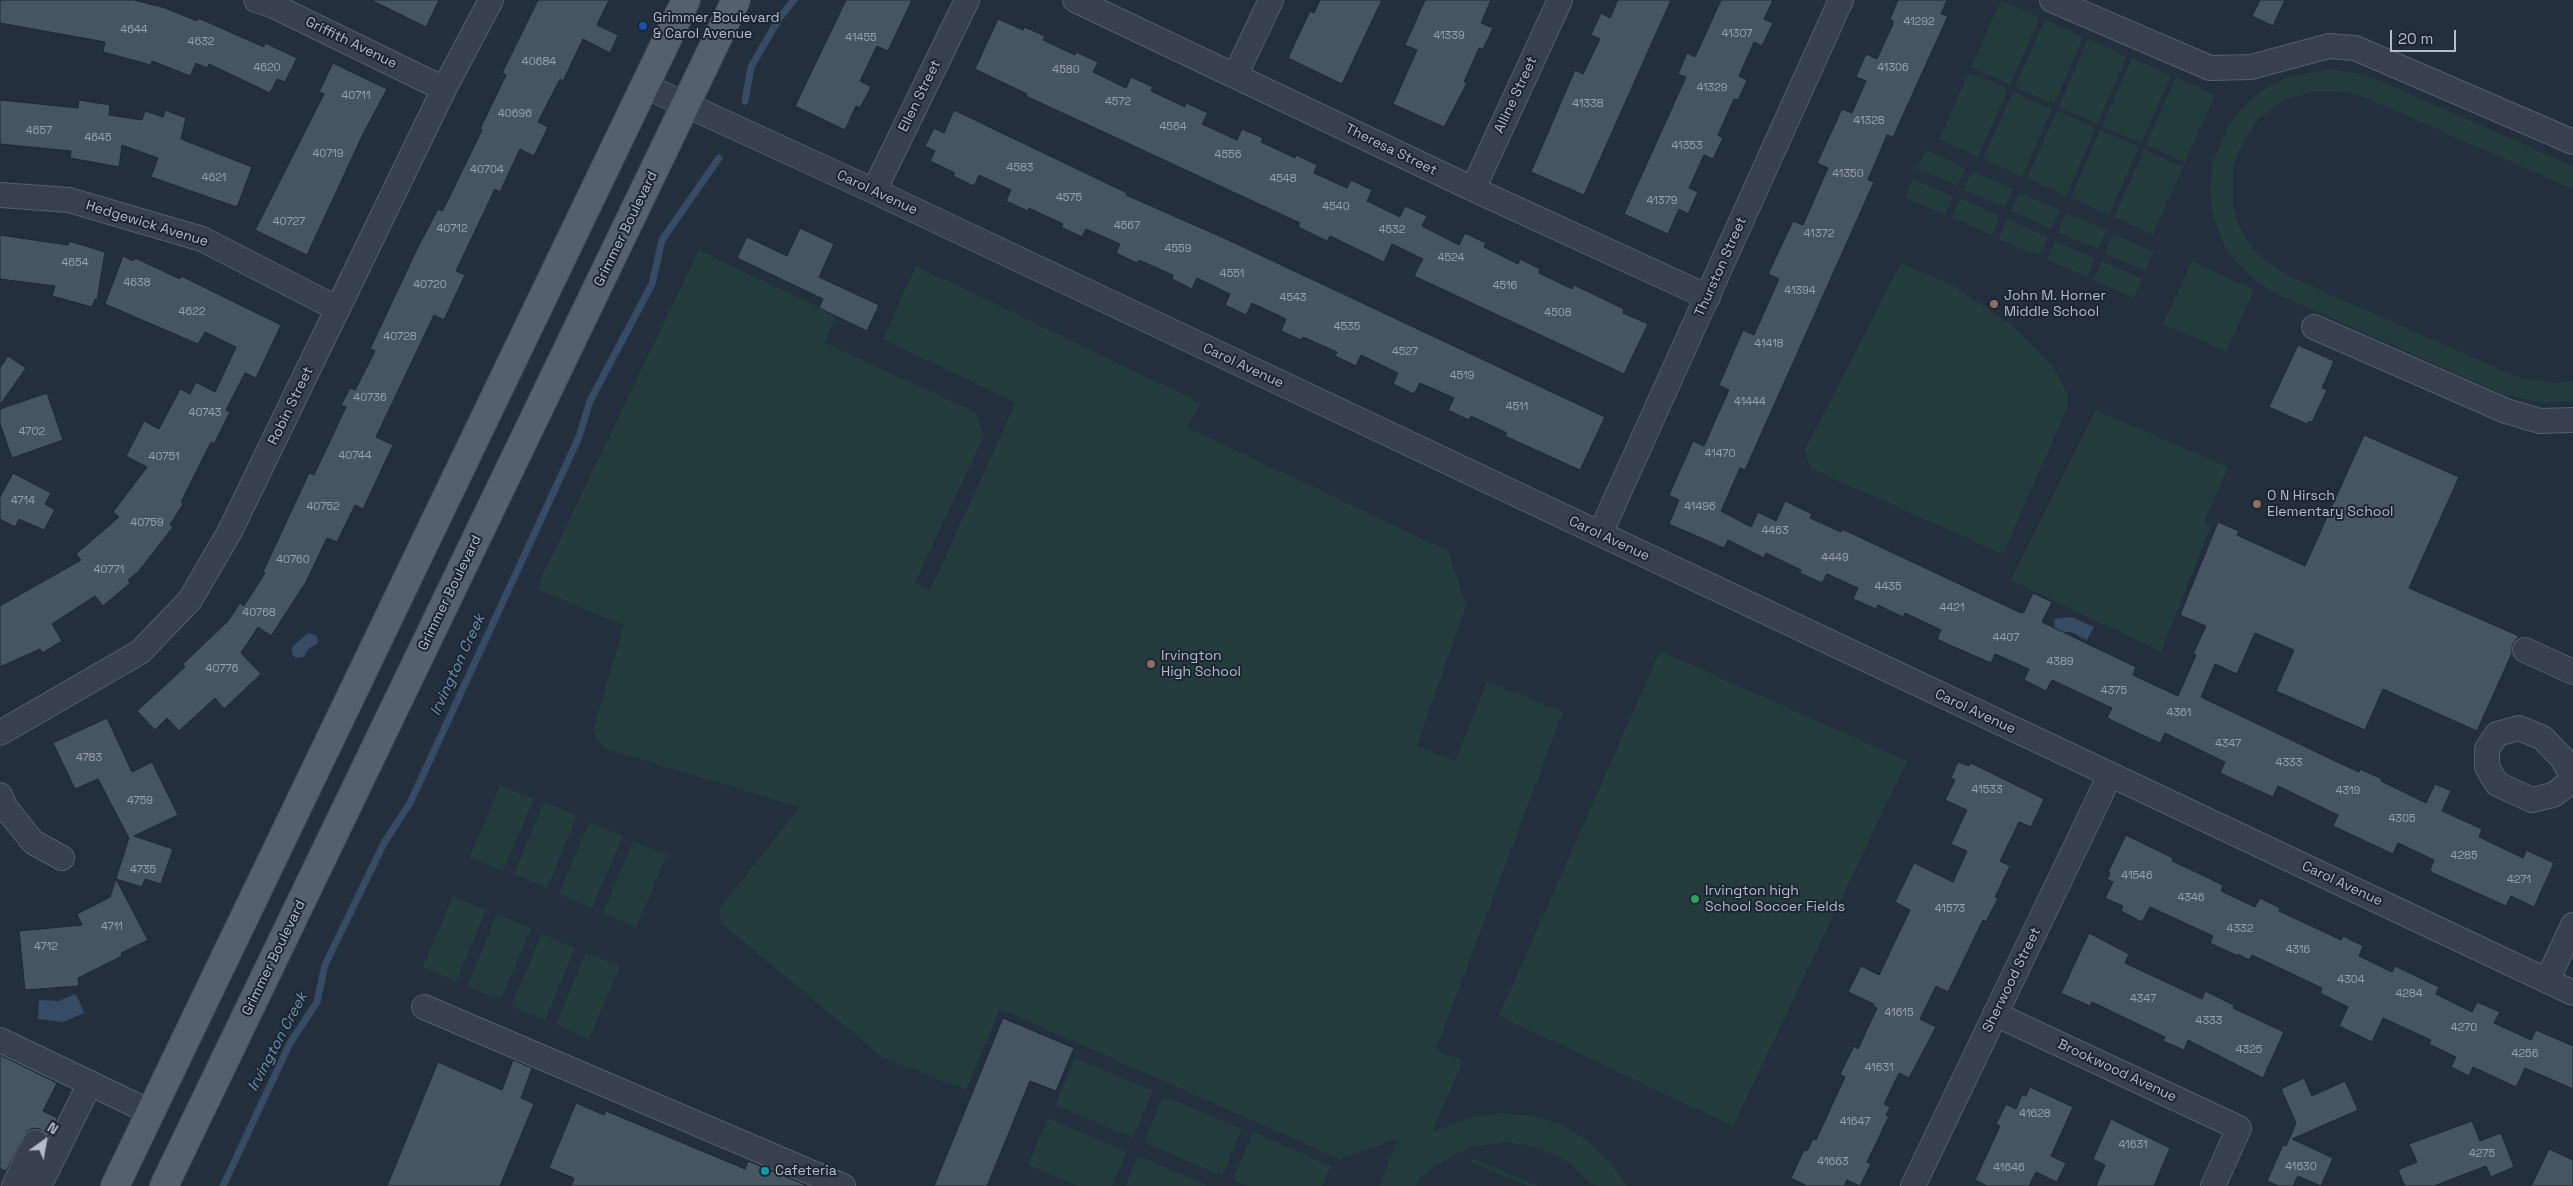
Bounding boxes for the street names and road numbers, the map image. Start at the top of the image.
street label: Griffith Avenue [302,14,400,72]
street label: Alline Street [1491,54,1541,136]
street label: Ellen Street [895,57,945,135]
street label: Theresa Street [1342,120,1440,180]
street label: Carol Avenue [834,167,920,219]
street label: Grimmer Boulevard [591,168,661,290]
street label: Hedgewick Avenue [84,197,210,251]
street label: Thurston Street [1691,215,1751,319]
street label: Carol Avenue [1200,340,1286,392]
street label: Robin Street [265,364,317,448]
street label: Carol Avenue [1566,513,1652,565]
street label: Grimmer Boulevard [415,532,485,654]
street label: Carol Avenue [1932,686,2018,738]
street label: Carol Avenue [2299,858,2385,910]
street label: Grimmer Boulevard [239,897,309,1019]
street label: Sherwood Street [1979,925,2045,1035]
street label: Brookwood Avenue [2055,1036,2179,1106]

